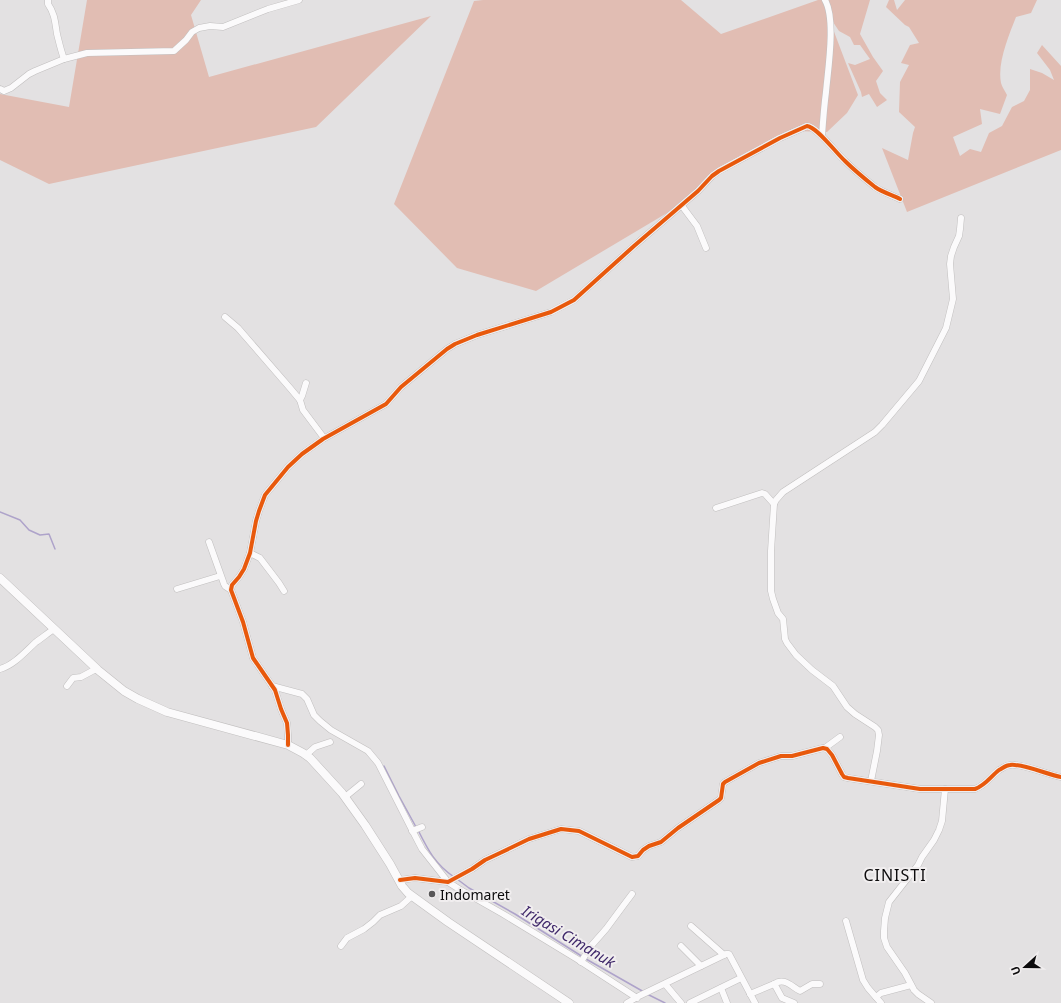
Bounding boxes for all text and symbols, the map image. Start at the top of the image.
district label: CINISTI [863,864,927,886]
place label: Indomaret [440,885,510,904]
marker: Indomaret [427,889,437,899]
water label: Irigasi Cimanuk [518,900,620,972]
north arrow [1005,947,1045,987]
text: U [1007,964,1024,977]

